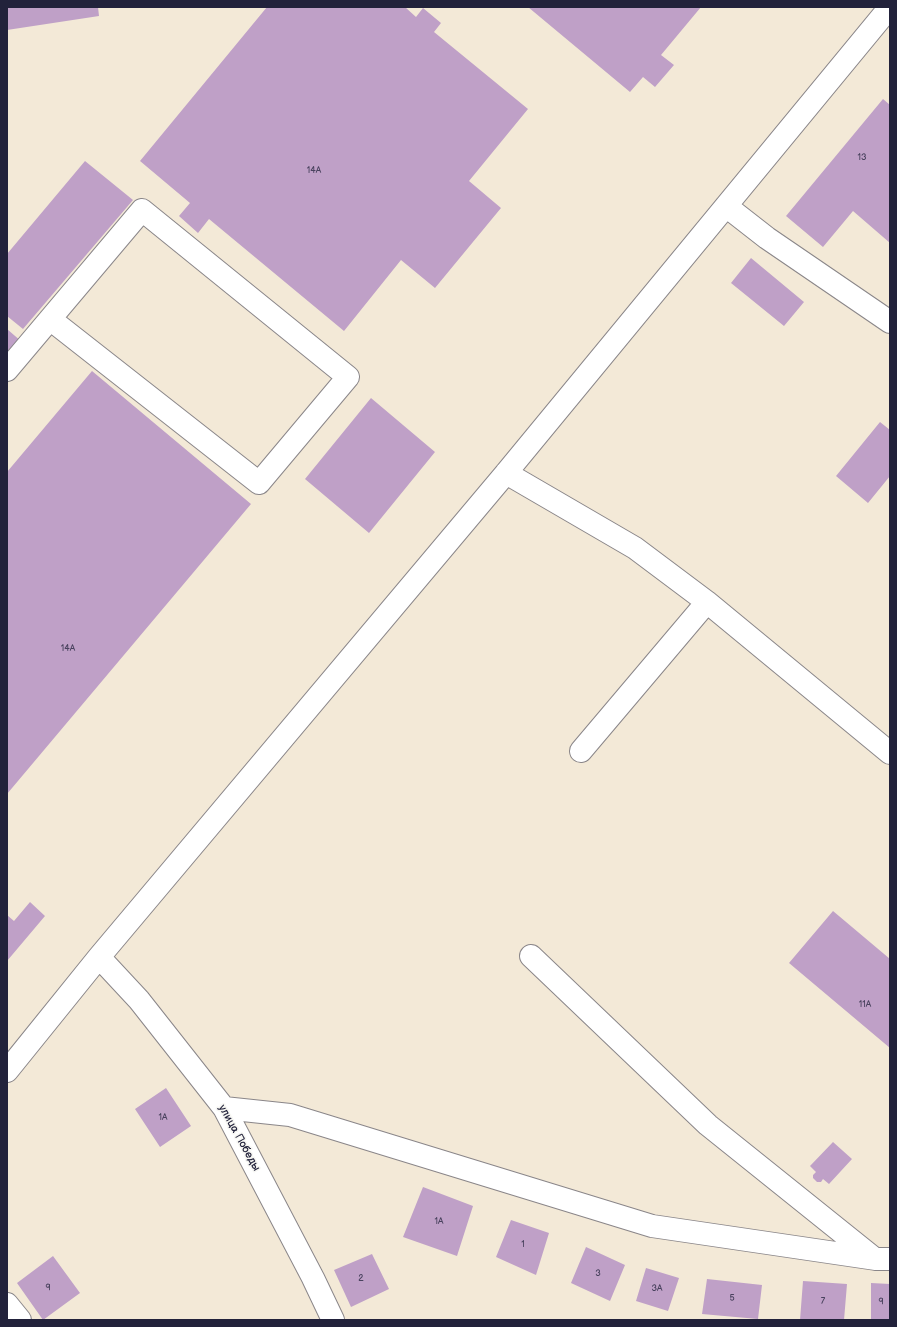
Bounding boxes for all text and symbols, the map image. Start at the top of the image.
house number: 13 [857,153,867,163]
house number: 14А [307,166,321,176]
house number: 14А [61,644,75,654]
house number: 11А [859,1000,871,1010]
street label: улица Победы [215,1102,263,1174]
house number: 1А [159,1113,167,1123]
house number: 1А [435,1217,443,1227]
house number: 1 [521,1240,525,1250]
house number: 3 [595,1269,601,1279]
house number: 2 [358,1274,364,1284]
house number: 9 [45,1283,51,1293]
house number: 3А [652,1284,662,1294]
house number: 5 [729,1294,735,1304]
house number: 7 [821,1297,825,1307]
house number: 9 [878,1297,884,1307]

